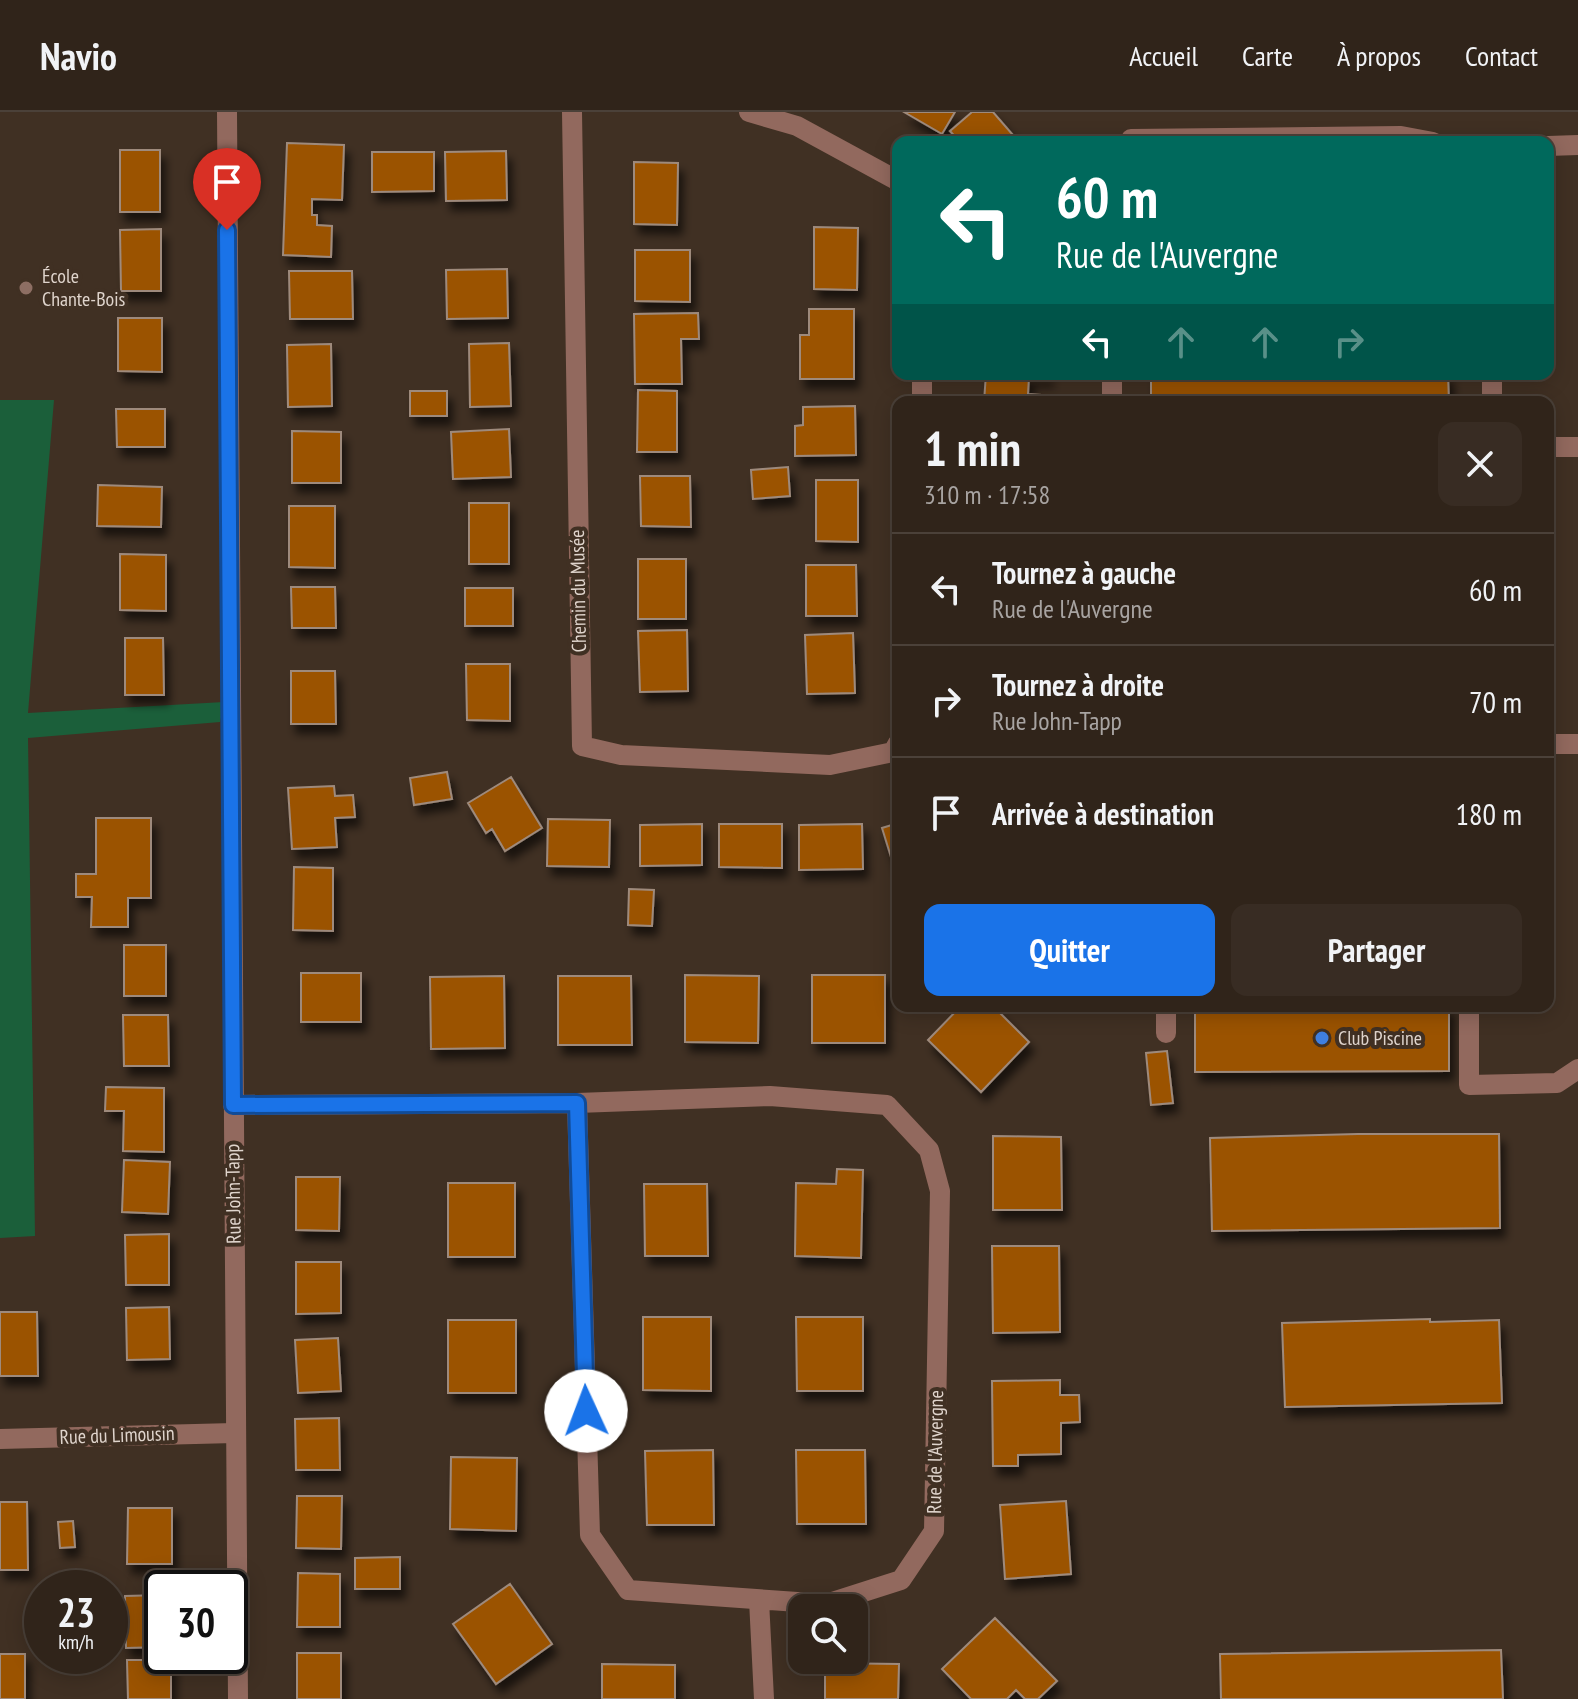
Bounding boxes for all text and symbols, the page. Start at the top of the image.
text: Navio [40,31,117,80]
text: Accueil [1129,37,1198,74]
text: Carte [1242,37,1293,74]
text: À propos [1337,37,1421,74]
text: Contact [1465,37,1538,74]
pin [193,148,261,230]
icon: arrive [205,160,249,204]
text: 60 m [1056,161,1158,233]
icon: left [924,168,1028,272]
text: Rue de l'Auvergne [1056,231,1278,278]
place label: École Chante-Bois [42,263,126,312]
marker: École Chante-Bois [17,279,35,297]
icon: left [1075,320,1119,364]
icon: ahead [1159,320,1203,364]
icon: ahead [1243,320,1287,364]
icon: right [1327,320,1371,364]
text: 1 min [924,417,1021,479]
button: close [1438,422,1522,506]
text: 310 m · 17:58 [924,478,1050,511]
street label: Chemin du Musée [564,529,592,653]
text: Tournez à gauche [992,553,1176,592]
icon: left [924,567,968,611]
text: 60 m [1469,570,1522,609]
text: Rue de l'Auvergne [992,592,1153,625]
text: Tournez à droite [992,665,1164,704]
icon: right [924,679,968,723]
text: 70 m [1469,682,1522,721]
text: Rue John-Tapp [992,704,1122,737]
icon: arrive [924,791,968,835]
text: Arrivée à destination [992,794,1214,833]
text: 180 m [1456,794,1522,833]
button: Quitter [924,904,1215,996]
button: Partager [1231,904,1522,996]
place label: Club Piscine [1338,1025,1422,1051]
marker: Club Piscine [1313,1029,1331,1047]
street label: Rue John-Tapp [219,1144,247,1244]
position arrow [544,1369,628,1453]
street label: Rue de l'Auvergne [921,1390,949,1514]
street label: Rue du Limousin [59,1420,175,1450]
speed limit sign: 30 [144,1570,248,1674]
text: 23 [57,1586,95,1638]
map controls [788,1594,868,1674]
button: search [788,1594,868,1674]
text: km/h [58,1629,94,1655]

